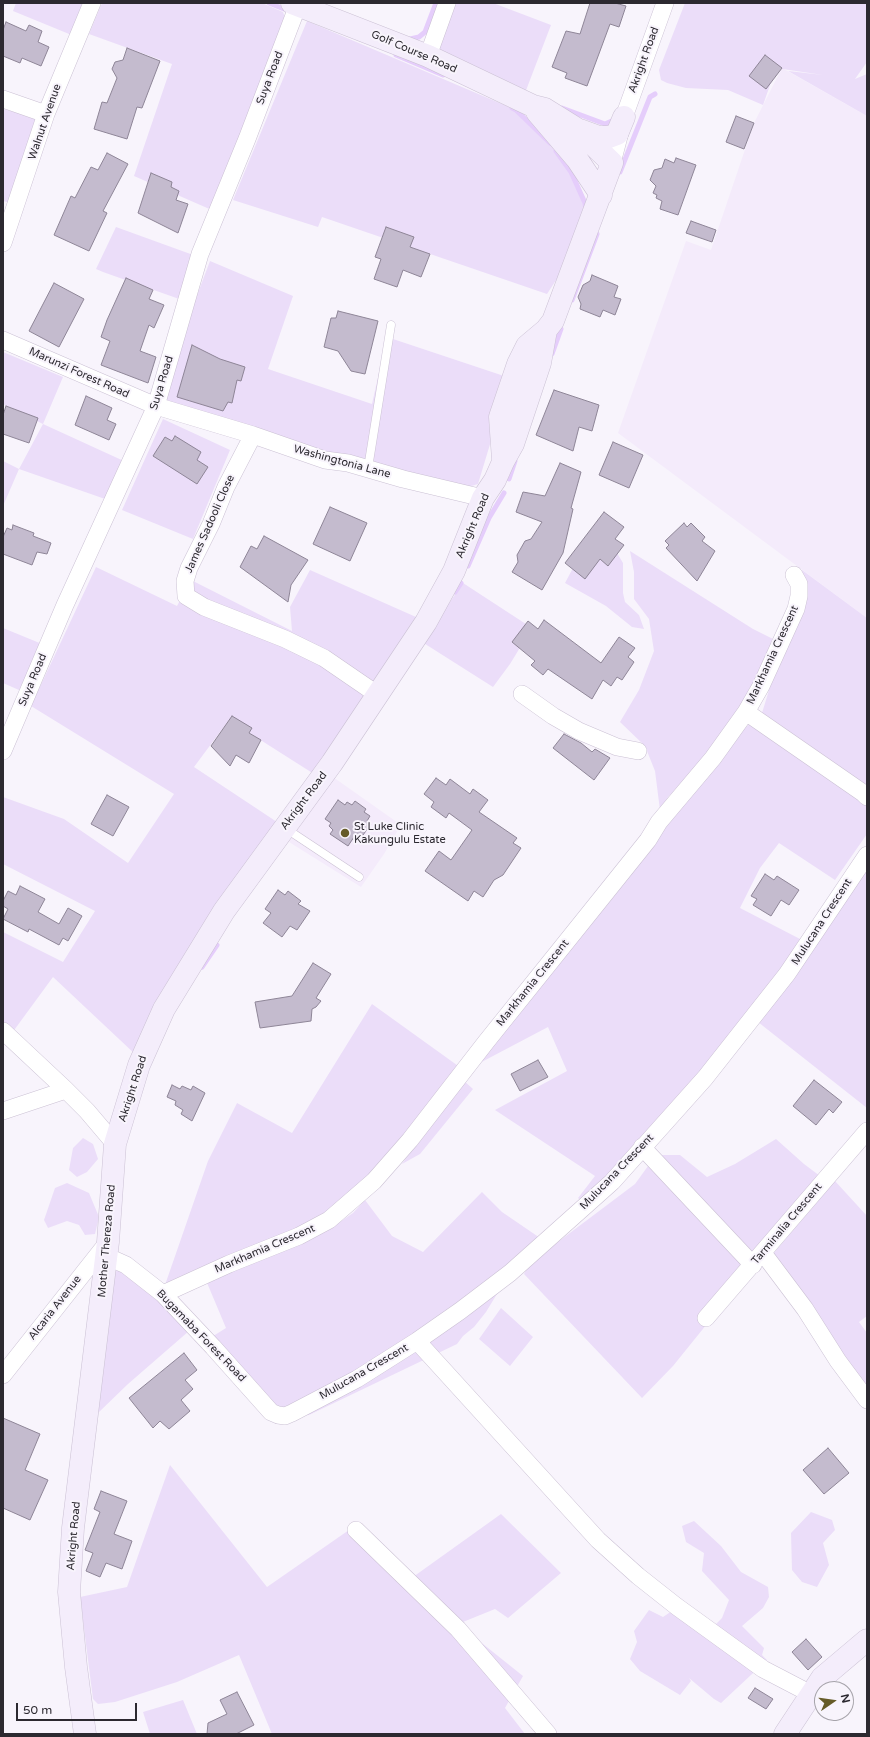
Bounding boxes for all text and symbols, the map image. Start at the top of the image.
street label: Akright Road [626,25,662,95]
street label: Golf Course Road [369,28,459,76]
street label: Suya Road [254,50,286,106]
street label: Walnut Avenue [26,82,64,162]
street label: Marunzi Forest Road [27,345,131,401]
street label: Suya Road [148,354,176,412]
street label: Washingtonia Lane [292,443,392,481]
street label: James Sadooli Close [182,473,238,575]
street label: Akright Road [453,492,493,560]
street label: Markhamia Crescent [744,603,802,707]
street label: Suya Road [16,652,50,708]
street label: Akright Road [278,769,330,833]
place label: St Luke Clinic Kakungulu Estate [354,820,446,846]
marker: St Luke Clinic Kakungulu Estate [339,827,351,839]
street label: Mulucana Crescent [789,876,855,968]
street label: Markhamia Crescent [494,937,572,1029]
street label: Akright Road [116,1054,150,1124]
street label: Mulucana Crescent [577,1131,657,1213]
street label: Tarminalia Crescent [749,1181,825,1267]
street label: Mother Thereza Road [95,1184,119,1298]
street label: Markhamia Crescent [213,1222,317,1276]
street label: Alcaria Avenue [26,1273,84,1343]
street label: Bugamaba Forest Road [154,1287,248,1385]
street label: Mulucana Crescent [317,1341,411,1403]
street label: Akright Road [64,1501,84,1571]
north arrow [814,1681,854,1721]
text: N [838,1693,853,1704]
scale bar [18,1695,139,1721]
text: 50 m [23,1703,52,1717]

